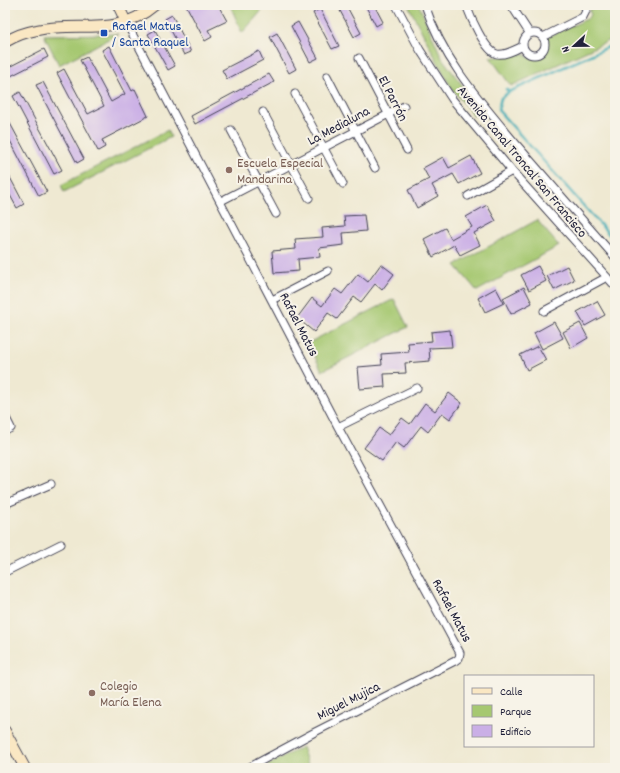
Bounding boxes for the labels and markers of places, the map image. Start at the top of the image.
place label: Rafael Matus / Santa Raquel [112,17,189,53]
marker: Rafael Matus / Santa Raquel [99,28,109,38]
place label: Escuela Especial Mandarina [237,154,324,190]
marker: Escuela Especial Mandarina [224,165,234,175]
place label: Colegio María Elena [100,677,162,713]
marker: Colegio María Elena [87,688,97,698]

